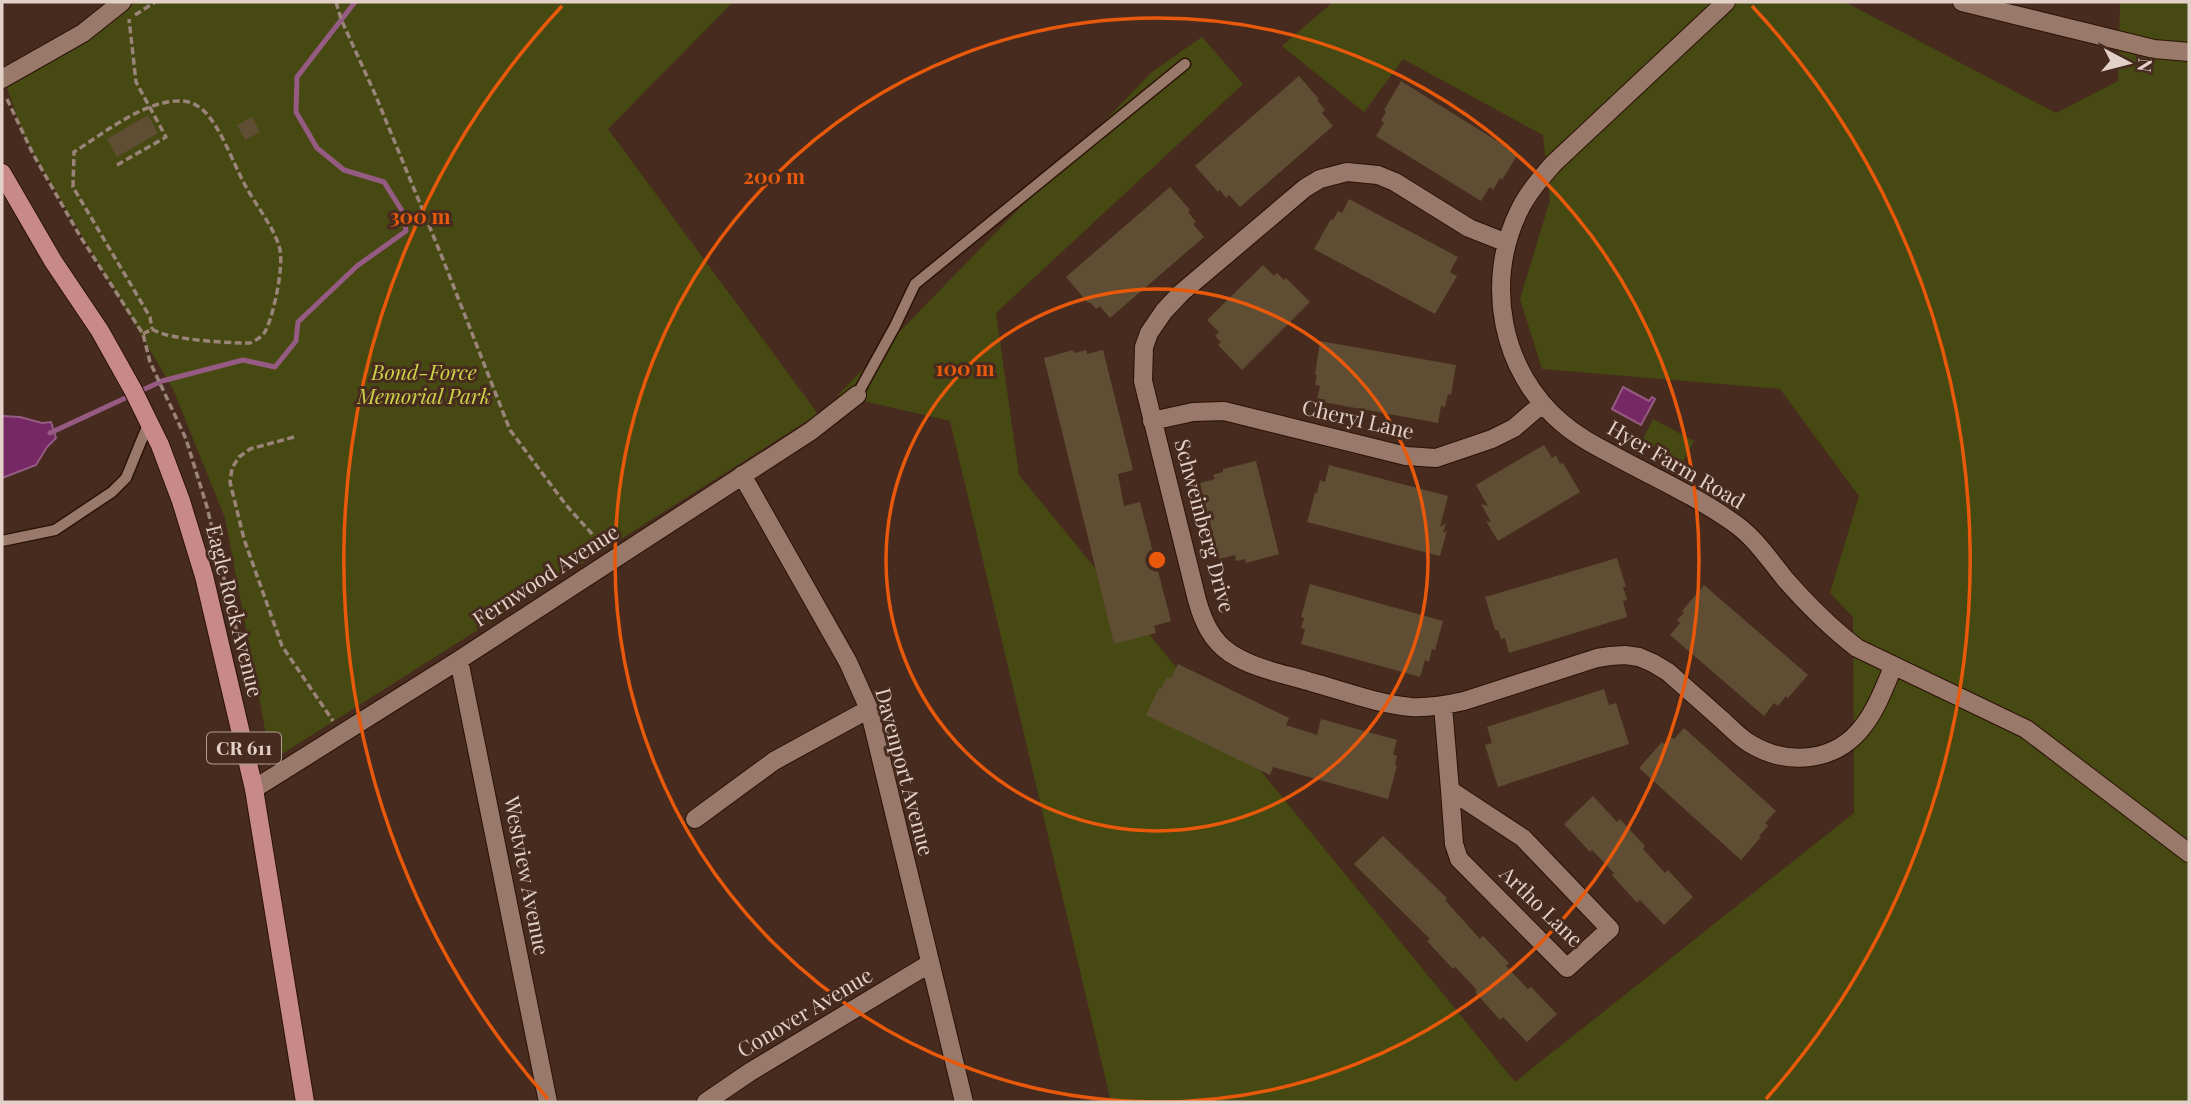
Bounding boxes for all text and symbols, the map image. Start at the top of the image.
north arrow [2093,28,2163,98]
text: N [2132,57,2160,74]
text: 200 m [743,161,805,189]
text: 300 m [389,201,451,229]
text: 100 m [935,353,995,381]
park label: Bond-Force Memorial Park [356,357,491,409]
street label: Cheryl Lane [1300,392,1417,445]
street label: Hyer Farm Road [1603,413,1751,514]
street label: Schweinberg Drive [1169,436,1243,615]
street label: Fernwood Avenue [467,517,623,632]
street label: Eagle Rock Avenue [201,522,271,699]
centre of rings [1145,548,1169,572]
street label: Davenport Avenue [870,684,942,858]
road number: CR 611 [207,733,281,764]
street label: Westview Avenue [499,793,557,958]
street label: Artho Lane [1494,858,1590,952]
street label: Conover Avenue [731,960,877,1063]

